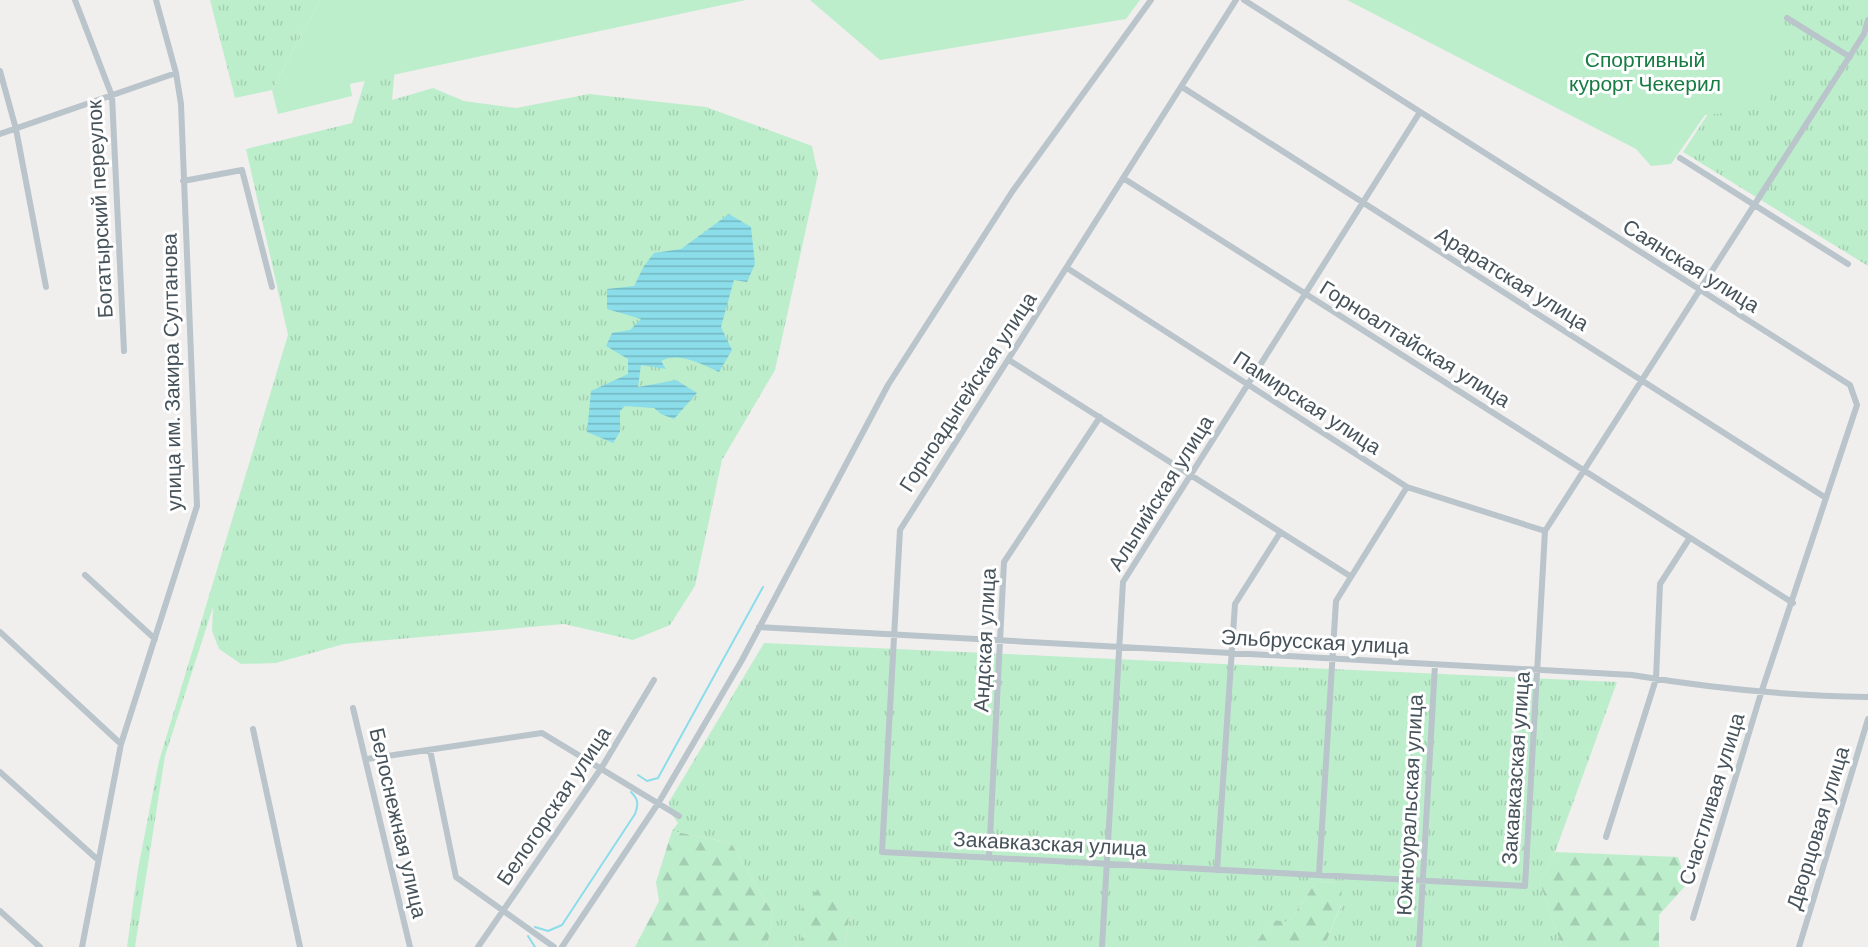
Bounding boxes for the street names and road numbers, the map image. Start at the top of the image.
street label: Богатырский переулок [80,98,120,319]
street label: Саянская улица [1617,213,1765,320]
street label: Араратская улица [1430,220,1594,338]
street label: улица им. Закира Султанова [156,233,188,511]
street label: Горноалтайская улица [1314,274,1516,414]
street label: Горноадыгейская улица [893,287,1043,497]
street label: Памирская улица [1228,345,1387,462]
street label: Альпийская улица [1102,410,1220,576]
street label: Андская улица [967,567,1003,713]
street label: Эльбрусская улица [1220,623,1410,661]
street label: Закавказская улица [1495,670,1537,866]
street label: Южноуральская улица [1390,693,1430,916]
street label: Счастливая улица [1673,709,1752,888]
street label: Белогорская улица [490,721,618,891]
street label: Белоснежная улица [362,725,434,921]
street label: Дворцовая улица [1780,743,1856,913]
street label: Закавказская улица [952,825,1148,863]

